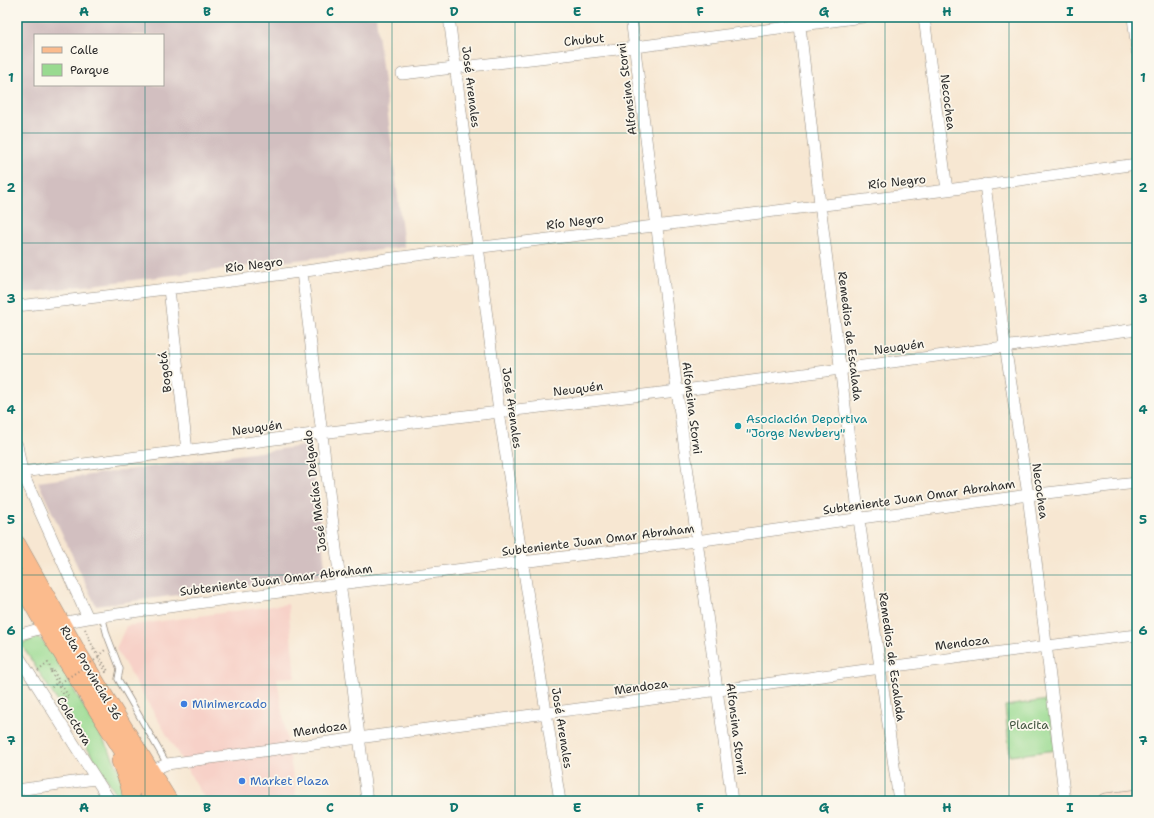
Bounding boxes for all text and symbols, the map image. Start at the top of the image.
text: A [79,3,89,20]
text: B [203,3,211,20]
text: C [326,3,334,20]
text: D [449,3,459,20]
text: E [573,3,582,20]
text: F [696,3,704,20]
text: G [819,3,830,20]
text: H [942,3,952,20]
text: I [1066,3,1074,20]
street label: Chubut [563,30,605,50]
legend [34,34,164,86]
text: Calle [70,42,99,58]
street label: Alfonsina Storni [613,42,641,136]
street label: José Arenales [458,45,484,129]
text: Parque [70,62,109,78]
text: 1 [8,69,14,86]
text: 1 [1140,69,1146,86]
street label: Necochea [937,73,959,131]
street label: Río Negro [867,171,927,193]
text: 2 [6,179,16,196]
text: 2 [1138,179,1148,196]
street label: Río Negro [545,211,605,233]
street label: Río Negro [224,254,284,276]
street label: Remedios de Escalada [834,270,866,402]
text: 3 [6,290,16,307]
text: 3 [1138,290,1148,307]
street label: Neuquén [873,336,925,358]
street label: Bogotá [154,350,175,393]
street label: Alfonsina Storni [678,361,706,455]
street label: José Arenales [498,366,526,450]
street label: Neuquén [552,378,604,400]
text: 4 [6,401,16,418]
text: 4 [1138,401,1148,418]
place label: Asociación Deportiva "Jorge Newbery" [746,411,868,441]
street label: Neuquén [231,417,283,439]
marker: Asociación Deportiva "Jorge Newbery" [733,421,743,431]
street label: José Matías Delgado [300,429,330,553]
street label: Necochea [1028,462,1052,520]
street label: Subteniente Juan Omar Abraham [822,476,1016,518]
text: 5 [7,511,15,528]
text: 5 [1139,511,1147,528]
street label: Subteniente Juan Omar Abraham [501,520,695,560]
street label: Subteniente Juan Omar Abraham [179,560,373,600]
street label: Remedios de Escalada [875,591,909,723]
text: 6 [6,622,16,639]
text: 6 [1138,622,1148,639]
street label: Ruta Provincial 36 [56,623,126,723]
street label: Mendoza [934,632,990,654]
street label: Mendoza [613,675,669,699]
street label: Alfonsina Storni [722,682,750,776]
street label: José Arenales [548,686,576,770]
street label: Colectora [53,694,96,749]
place label: Minimercado [192,696,267,712]
marker: Minimercado [179,699,189,709]
street label: Mendoza [292,717,348,741]
park label: Placita [1009,717,1049,733]
text: 7 [6,732,16,749]
text: 7 [1138,732,1148,749]
place label: Market Plaza [250,773,329,789]
marker: Market Plaza [237,776,247,786]
text: A [79,799,89,816]
text: B [203,799,211,816]
text: C [326,799,334,816]
text: D [449,799,459,816]
text: E [573,799,582,816]
text: F [696,799,704,816]
text: G [819,799,830,816]
text: H [942,799,952,816]
text: I [1066,799,1074,816]

